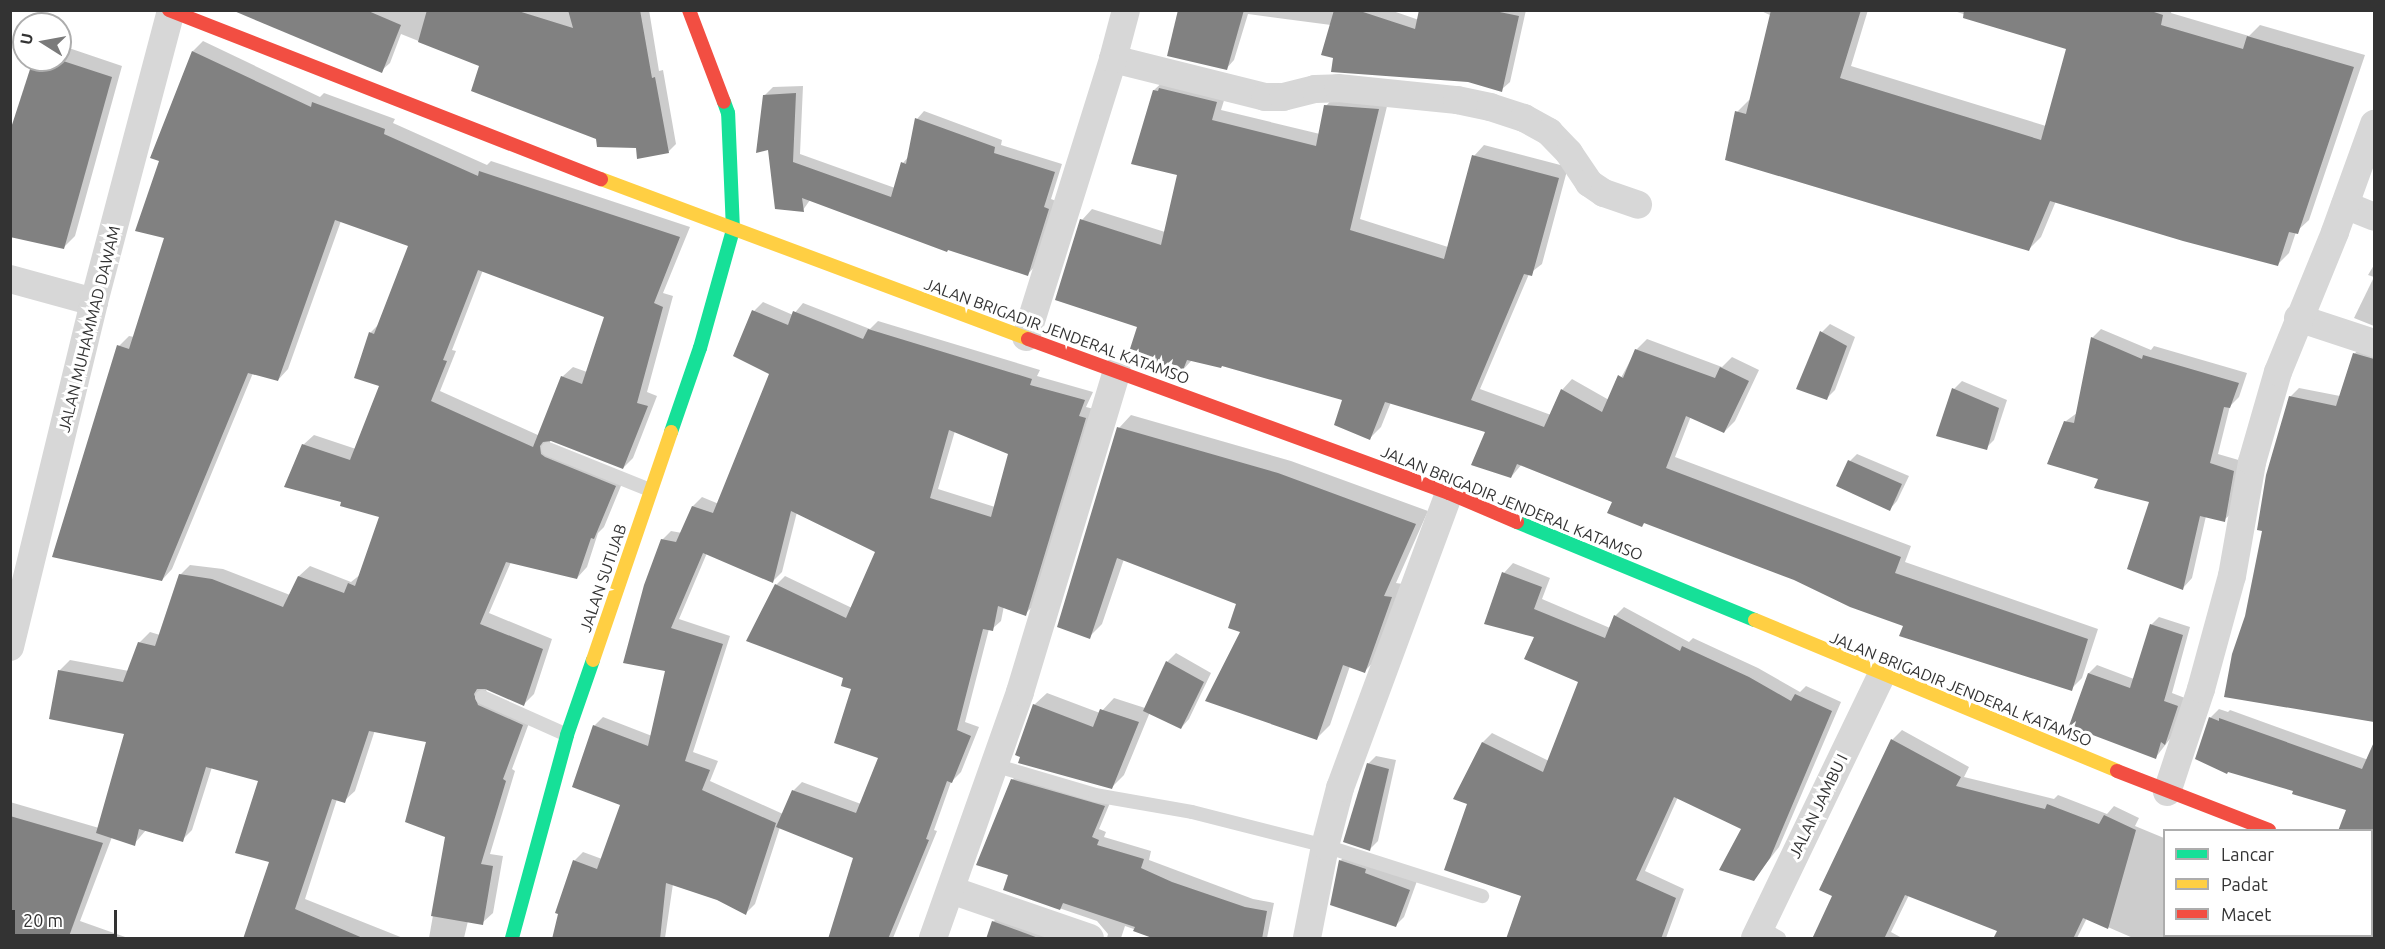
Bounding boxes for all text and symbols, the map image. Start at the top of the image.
north arrow [12,12,72,72]
text: U [16,32,36,46]
street label: JALAN MUHAMMAD DAWAM [54,224,124,434]
street label: JALAN BRIGADIR JENDERAL KATAMSO [922,274,1192,388]
street label: JALAN BRIGADIR JENDERAL KATAMSO [1378,442,1646,564]
street label: JALAN SUTIJAB [576,521,630,635]
street label: JALAN BRIGADIR JENDERAL KATAMSO [1827,628,2095,750]
street label: JALAN JAMBU I [1785,751,1851,861]
legend [2163,829,2373,937]
text: Lancar [2221,844,2274,864]
text: Padat [2221,874,2268,894]
scale bar [15,898,120,936]
text: Macet [2221,904,2271,924]
text: 20 m [23,910,63,930]

